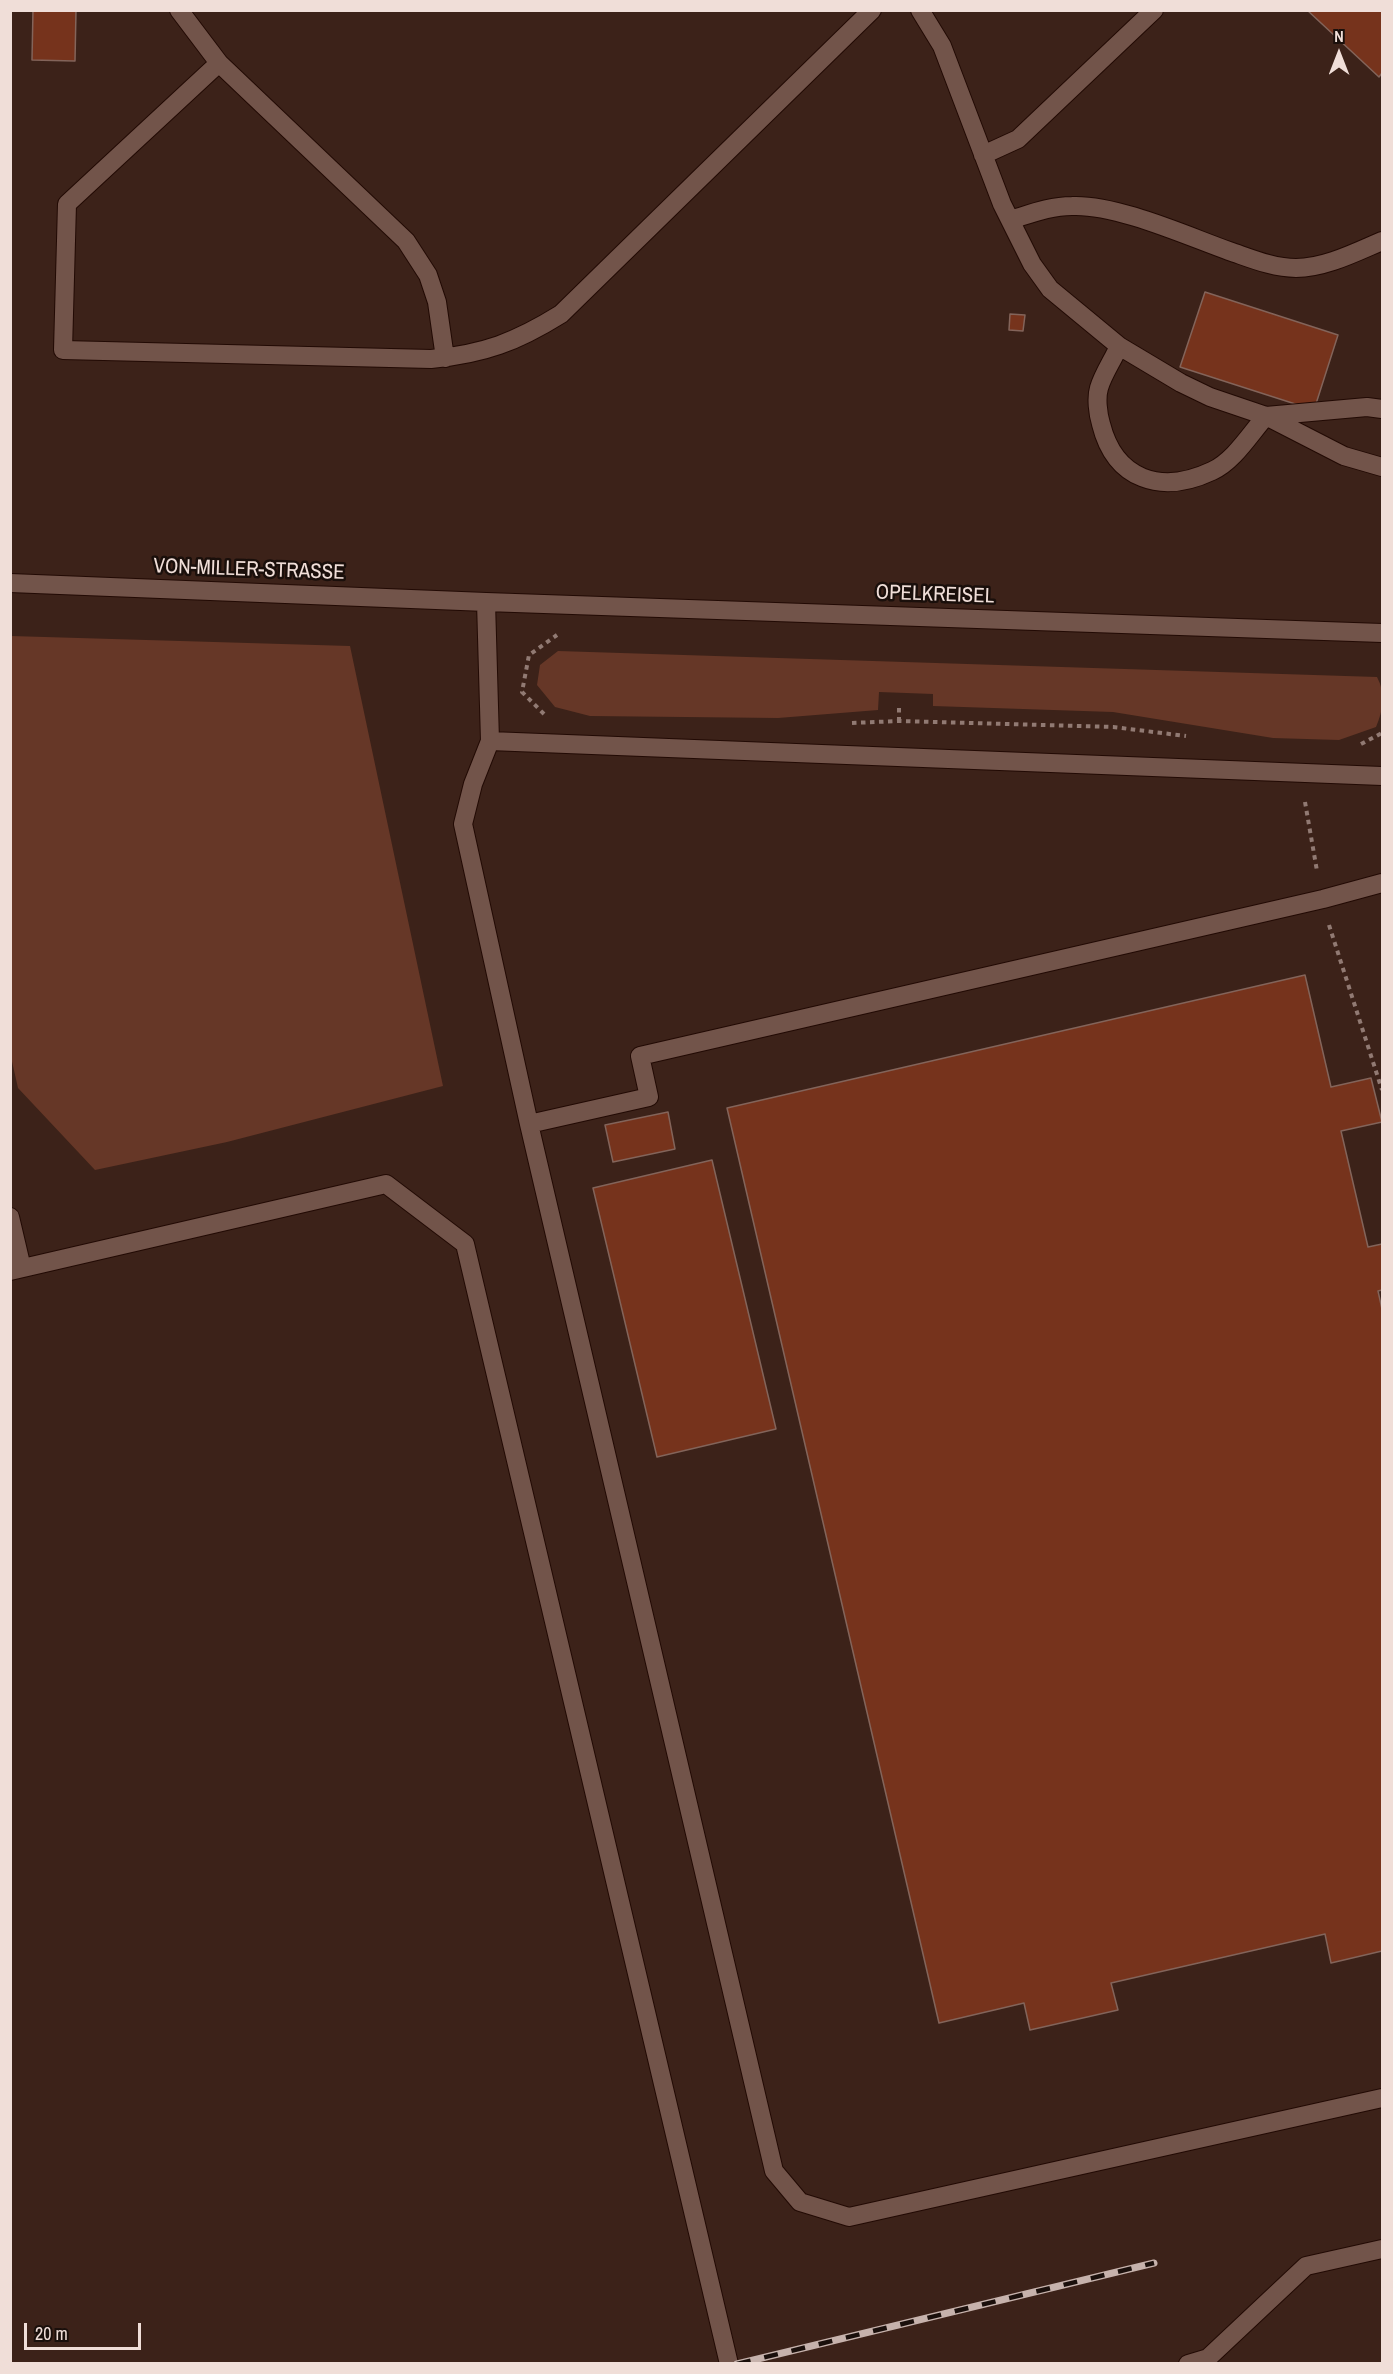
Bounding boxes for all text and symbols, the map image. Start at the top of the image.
north arrow [1309,24,1369,84]
text: N [1334,25,1344,47]
street label: VON-MILLER-STRASSE [153,554,345,586]
street label: OPELKREISEL [875,580,995,610]
scale bar [27,2311,144,2349]
text: 20 m [35,2321,68,2346]

